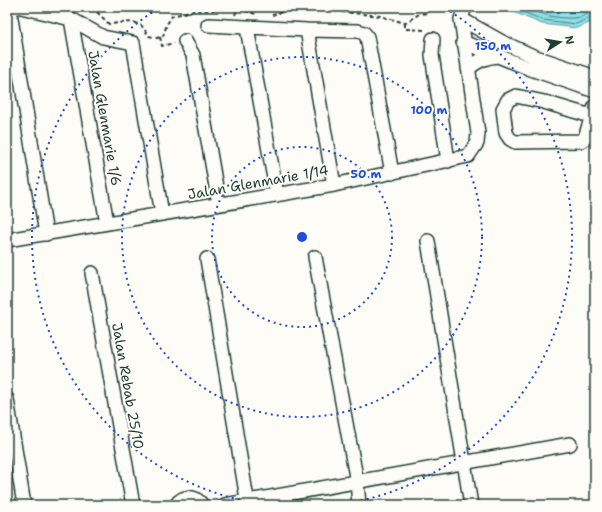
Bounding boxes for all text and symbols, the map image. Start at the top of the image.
north arrow [540,22,580,62]
text: N [561,34,578,46]
text: 150 m [475,38,511,54]
street label: Jalan Glenmarie 1/6 [84,49,126,187]
text: 100 m [411,102,448,118]
street label: Jalan Glenmarie 1/14 [186,161,330,203]
text: 50 m [351,166,382,182]
centre of rings [295,230,309,244]
street label: Jalan Rebab 25/10 [108,321,148,451]

